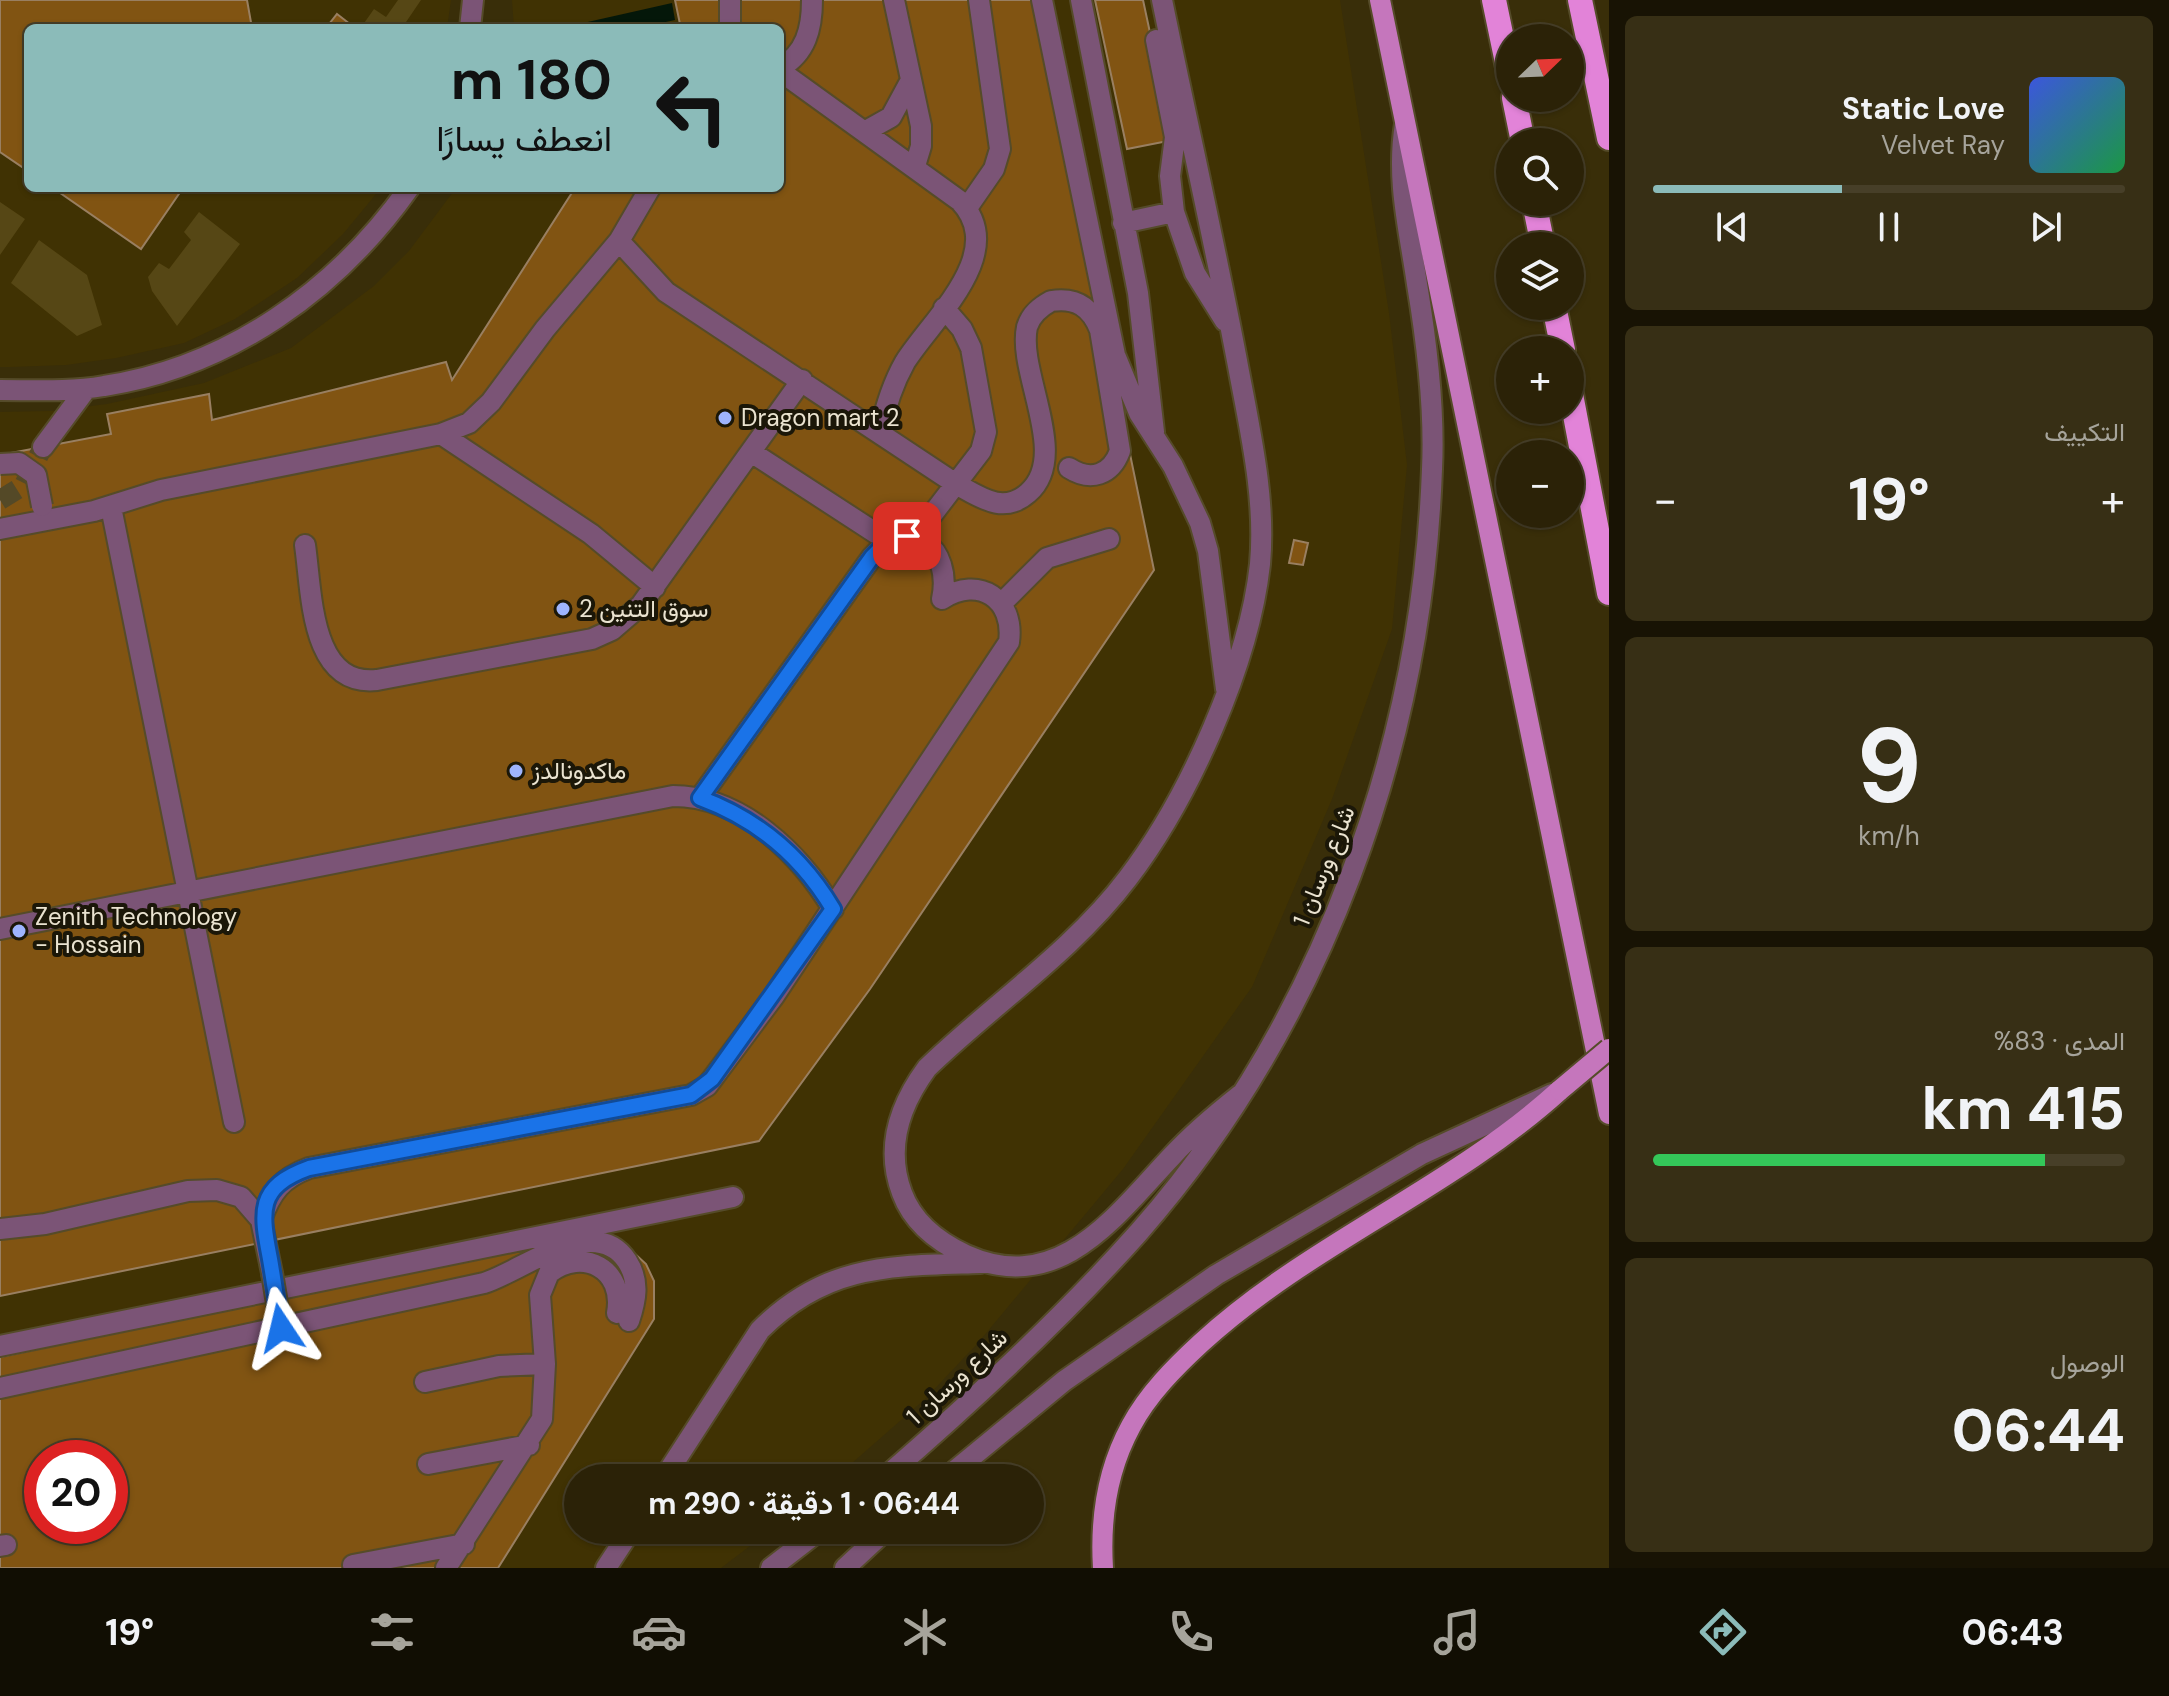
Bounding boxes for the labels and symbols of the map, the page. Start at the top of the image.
north arrow [1496,24,1584,112]
place label: Dragon mart 2 [741,402,900,433]
marker: Dragon mart 2 [716,409,734,427]
pin [873,502,941,570]
place label: سوق التنين 2 [579,593,708,624]
marker: سوق التنين 2 [554,600,572,618]
place label: ماكدونالدز [531,755,626,786]
marker: ماكدونالدز [507,762,525,780]
street label: شارع ورسان 1 [1285,801,1363,931]
place label: Zenith Technology - Hossain [35,901,237,960]
marker: Zenith Technology - Hossain [10,922,28,940]
position arrow [239,1286,323,1370]
street label: شارع ورسان 1 [900,1322,1014,1432]
speed limit sign: 20 [24,1440,128,1544]

